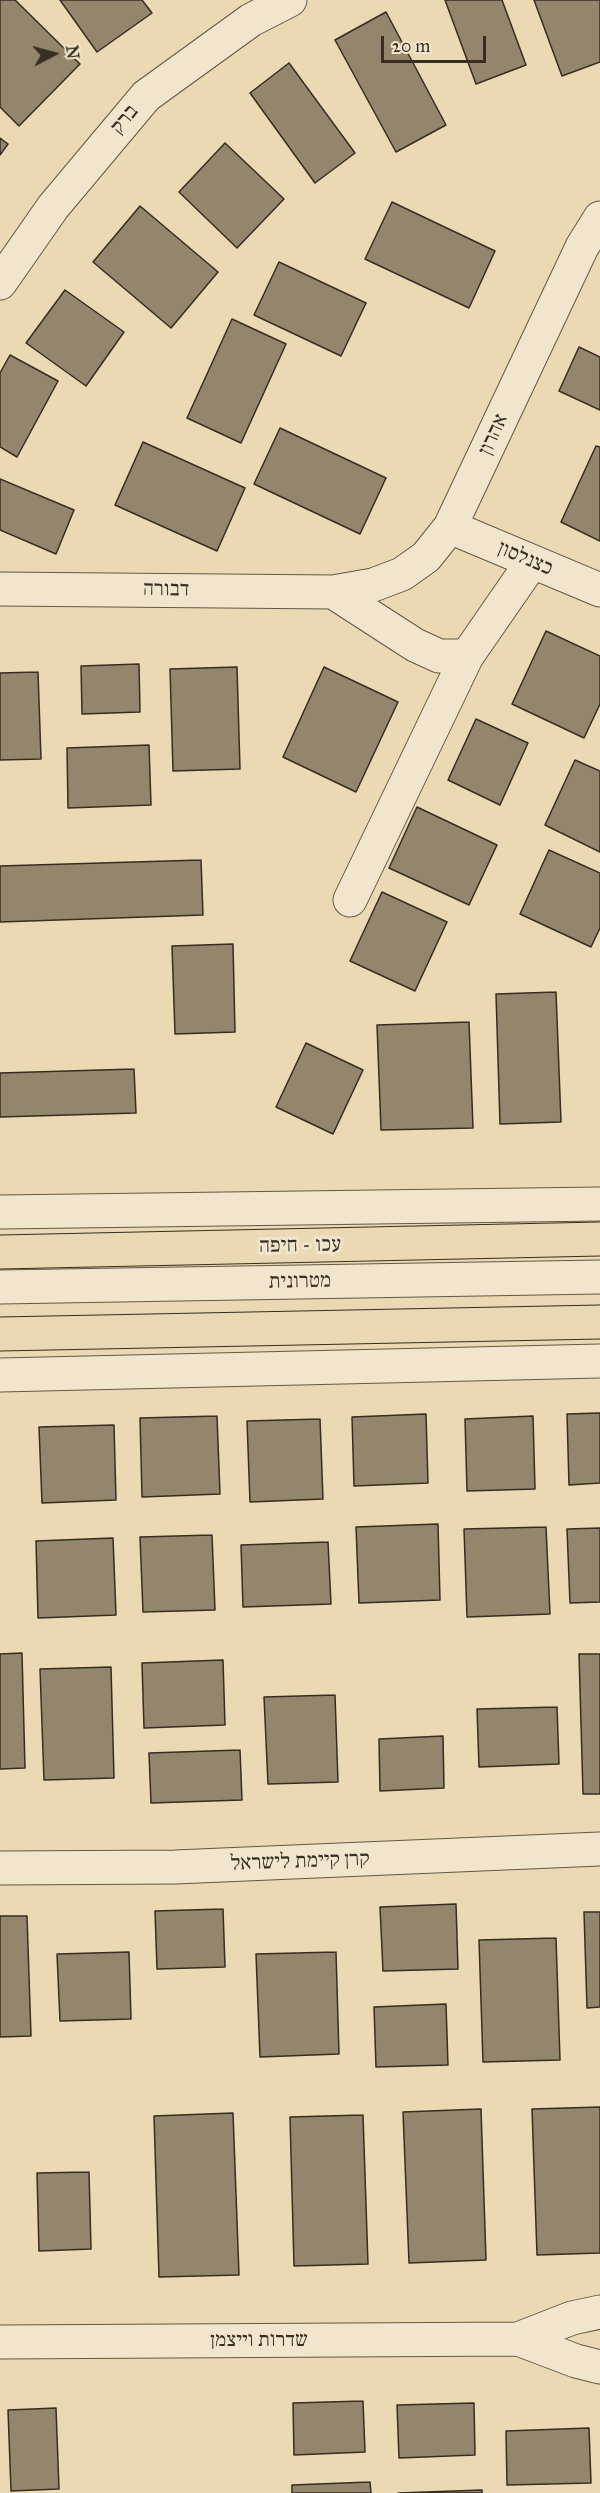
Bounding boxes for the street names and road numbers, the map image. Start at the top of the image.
street label: ברק [106,100,144,140]
street label: אהרון [474,410,514,460]
street label: כצנלסון [494,536,556,582]
street label: דבורה [143,577,189,603]
street label: עכו - חיפה [259,1233,341,1259]
street label: מטרונית [269,1269,331,1295]
street label: קרן קיימת לישראל [230,1847,370,1877]
street label: שדרות וייצמן [210,2328,308,2354]

